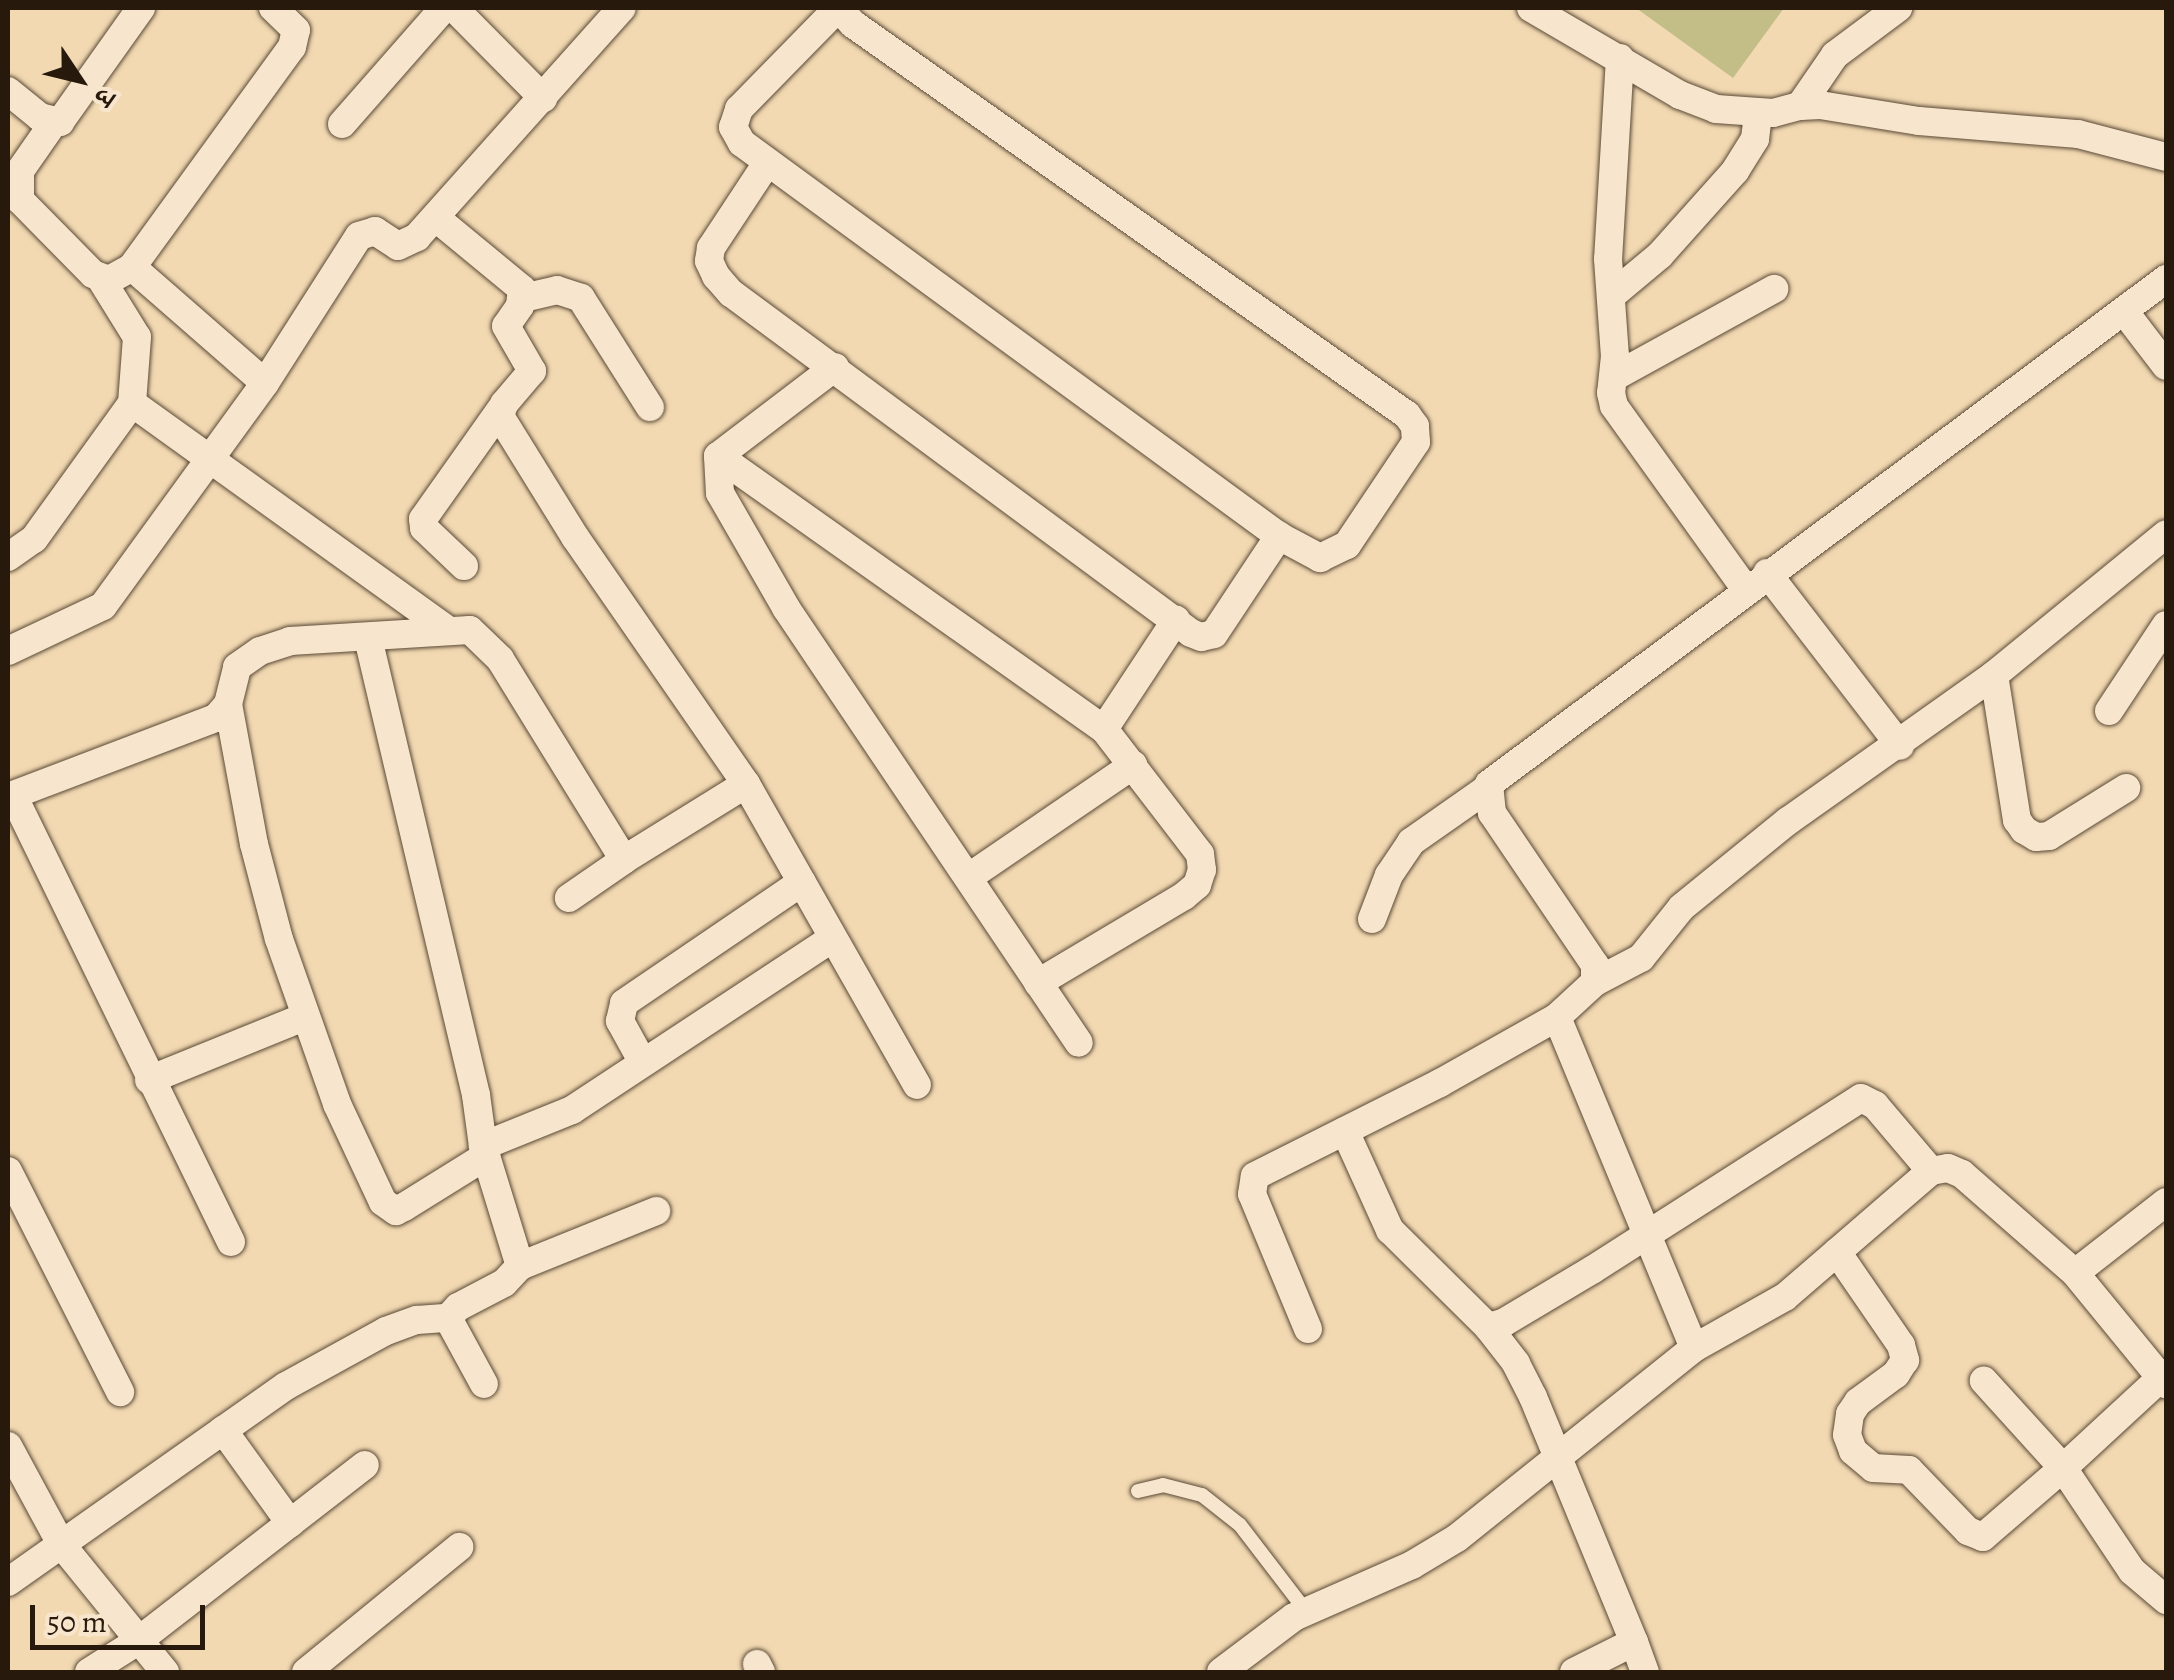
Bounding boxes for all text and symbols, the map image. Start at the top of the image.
north arrow [30,30,130,130]
text: उ [85,80,124,114]
scale bar [35,1585,210,1647]
text: 50 m [47,1602,107,1642]

